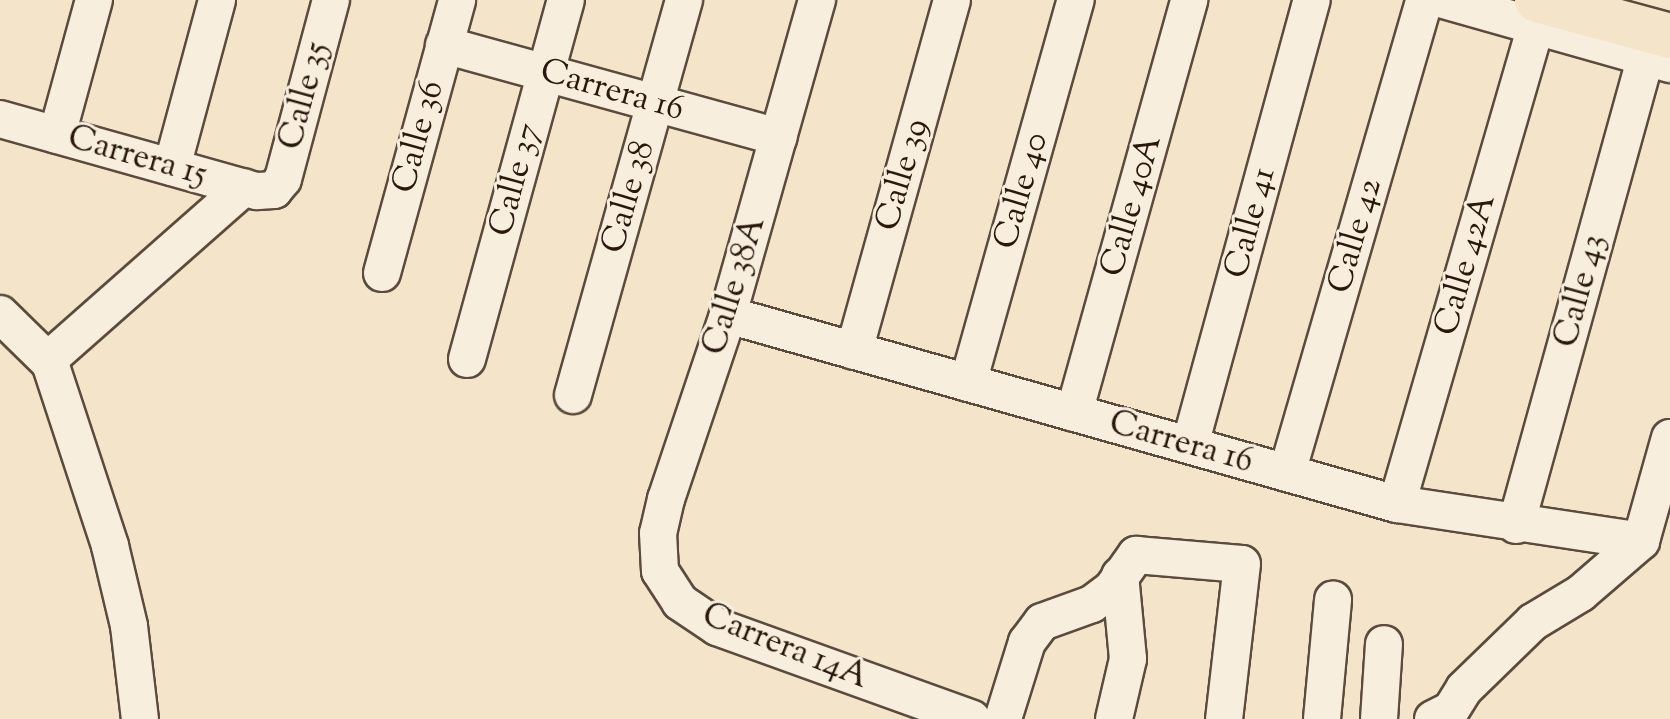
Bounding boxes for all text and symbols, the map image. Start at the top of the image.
street label: Calle 35 [271,38,339,154]
street label: Carrera 16 [535,51,689,131]
street label: Calle 36 [384,76,454,198]
street label: Calle 39 [868,114,938,236]
street label: Carrera 15 [63,118,211,196]
street label: Calle 37 [481,119,551,241]
street label: Calle 40 [986,128,1058,254]
street label: Calle 40A [1092,131,1172,281]
street label: Calle 38 [594,136,664,258]
street label: Calle 41 [1217,163,1285,283]
street label: Calle 42 [1320,174,1392,298]
street label: Calle 42A [1426,190,1506,340]
street label: Calle 38A [695,212,775,360]
street label: Calle 43 [1546,230,1616,352]
street label: Carrera 16 [1104,403,1258,483]
street label: Carrera 14A [696,595,874,699]

